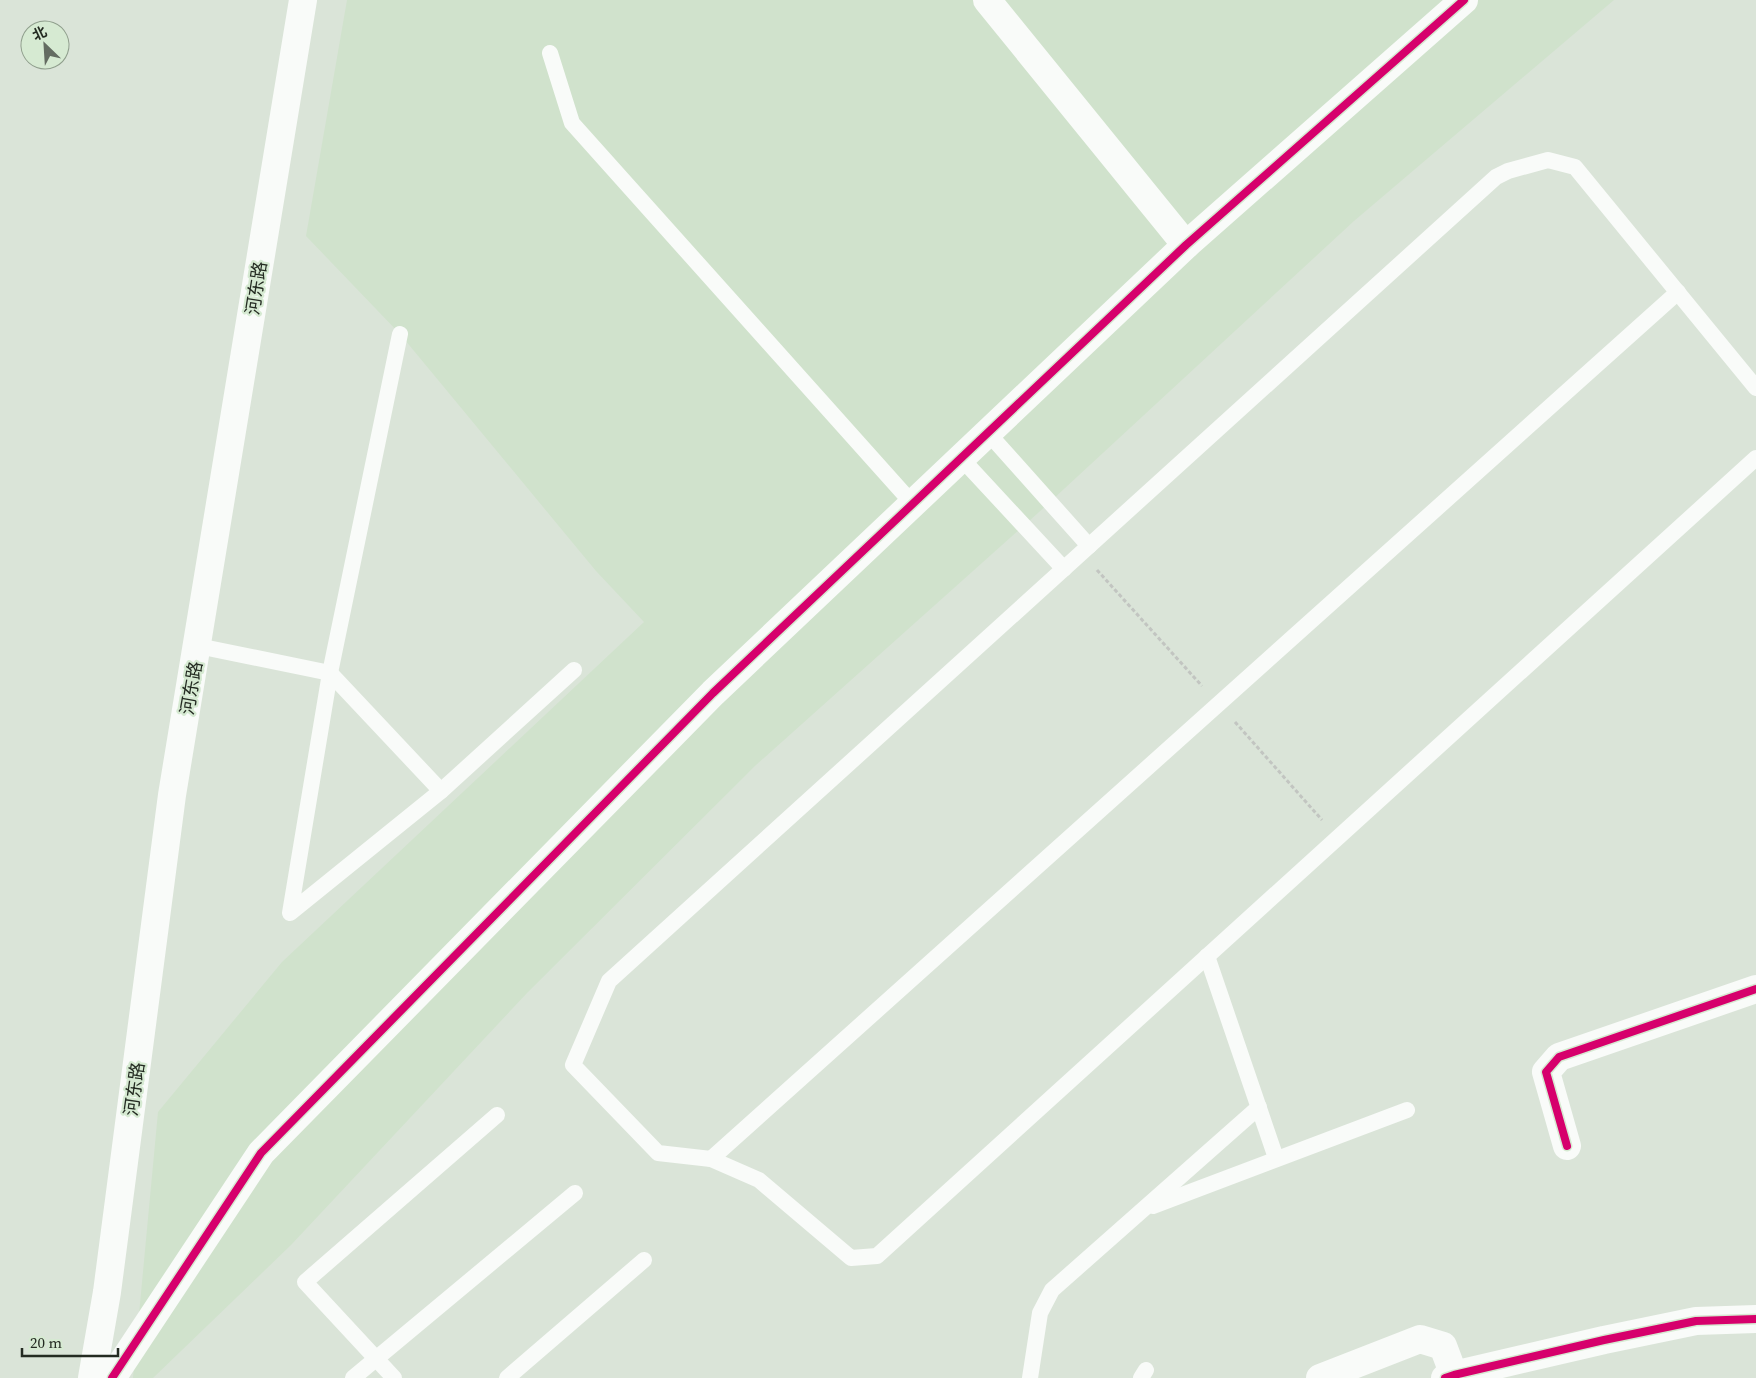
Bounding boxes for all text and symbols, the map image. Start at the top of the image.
north arrow [20,20,70,70]
text: 北 [29,21,50,45]
street label: 河东路 [239,259,273,317]
street label: 河东路 [174,659,208,717]
street label: 河东路 [118,1061,150,1117]
scale bar [22,1326,119,1358]
text: 20 m [30,1332,62,1353]

